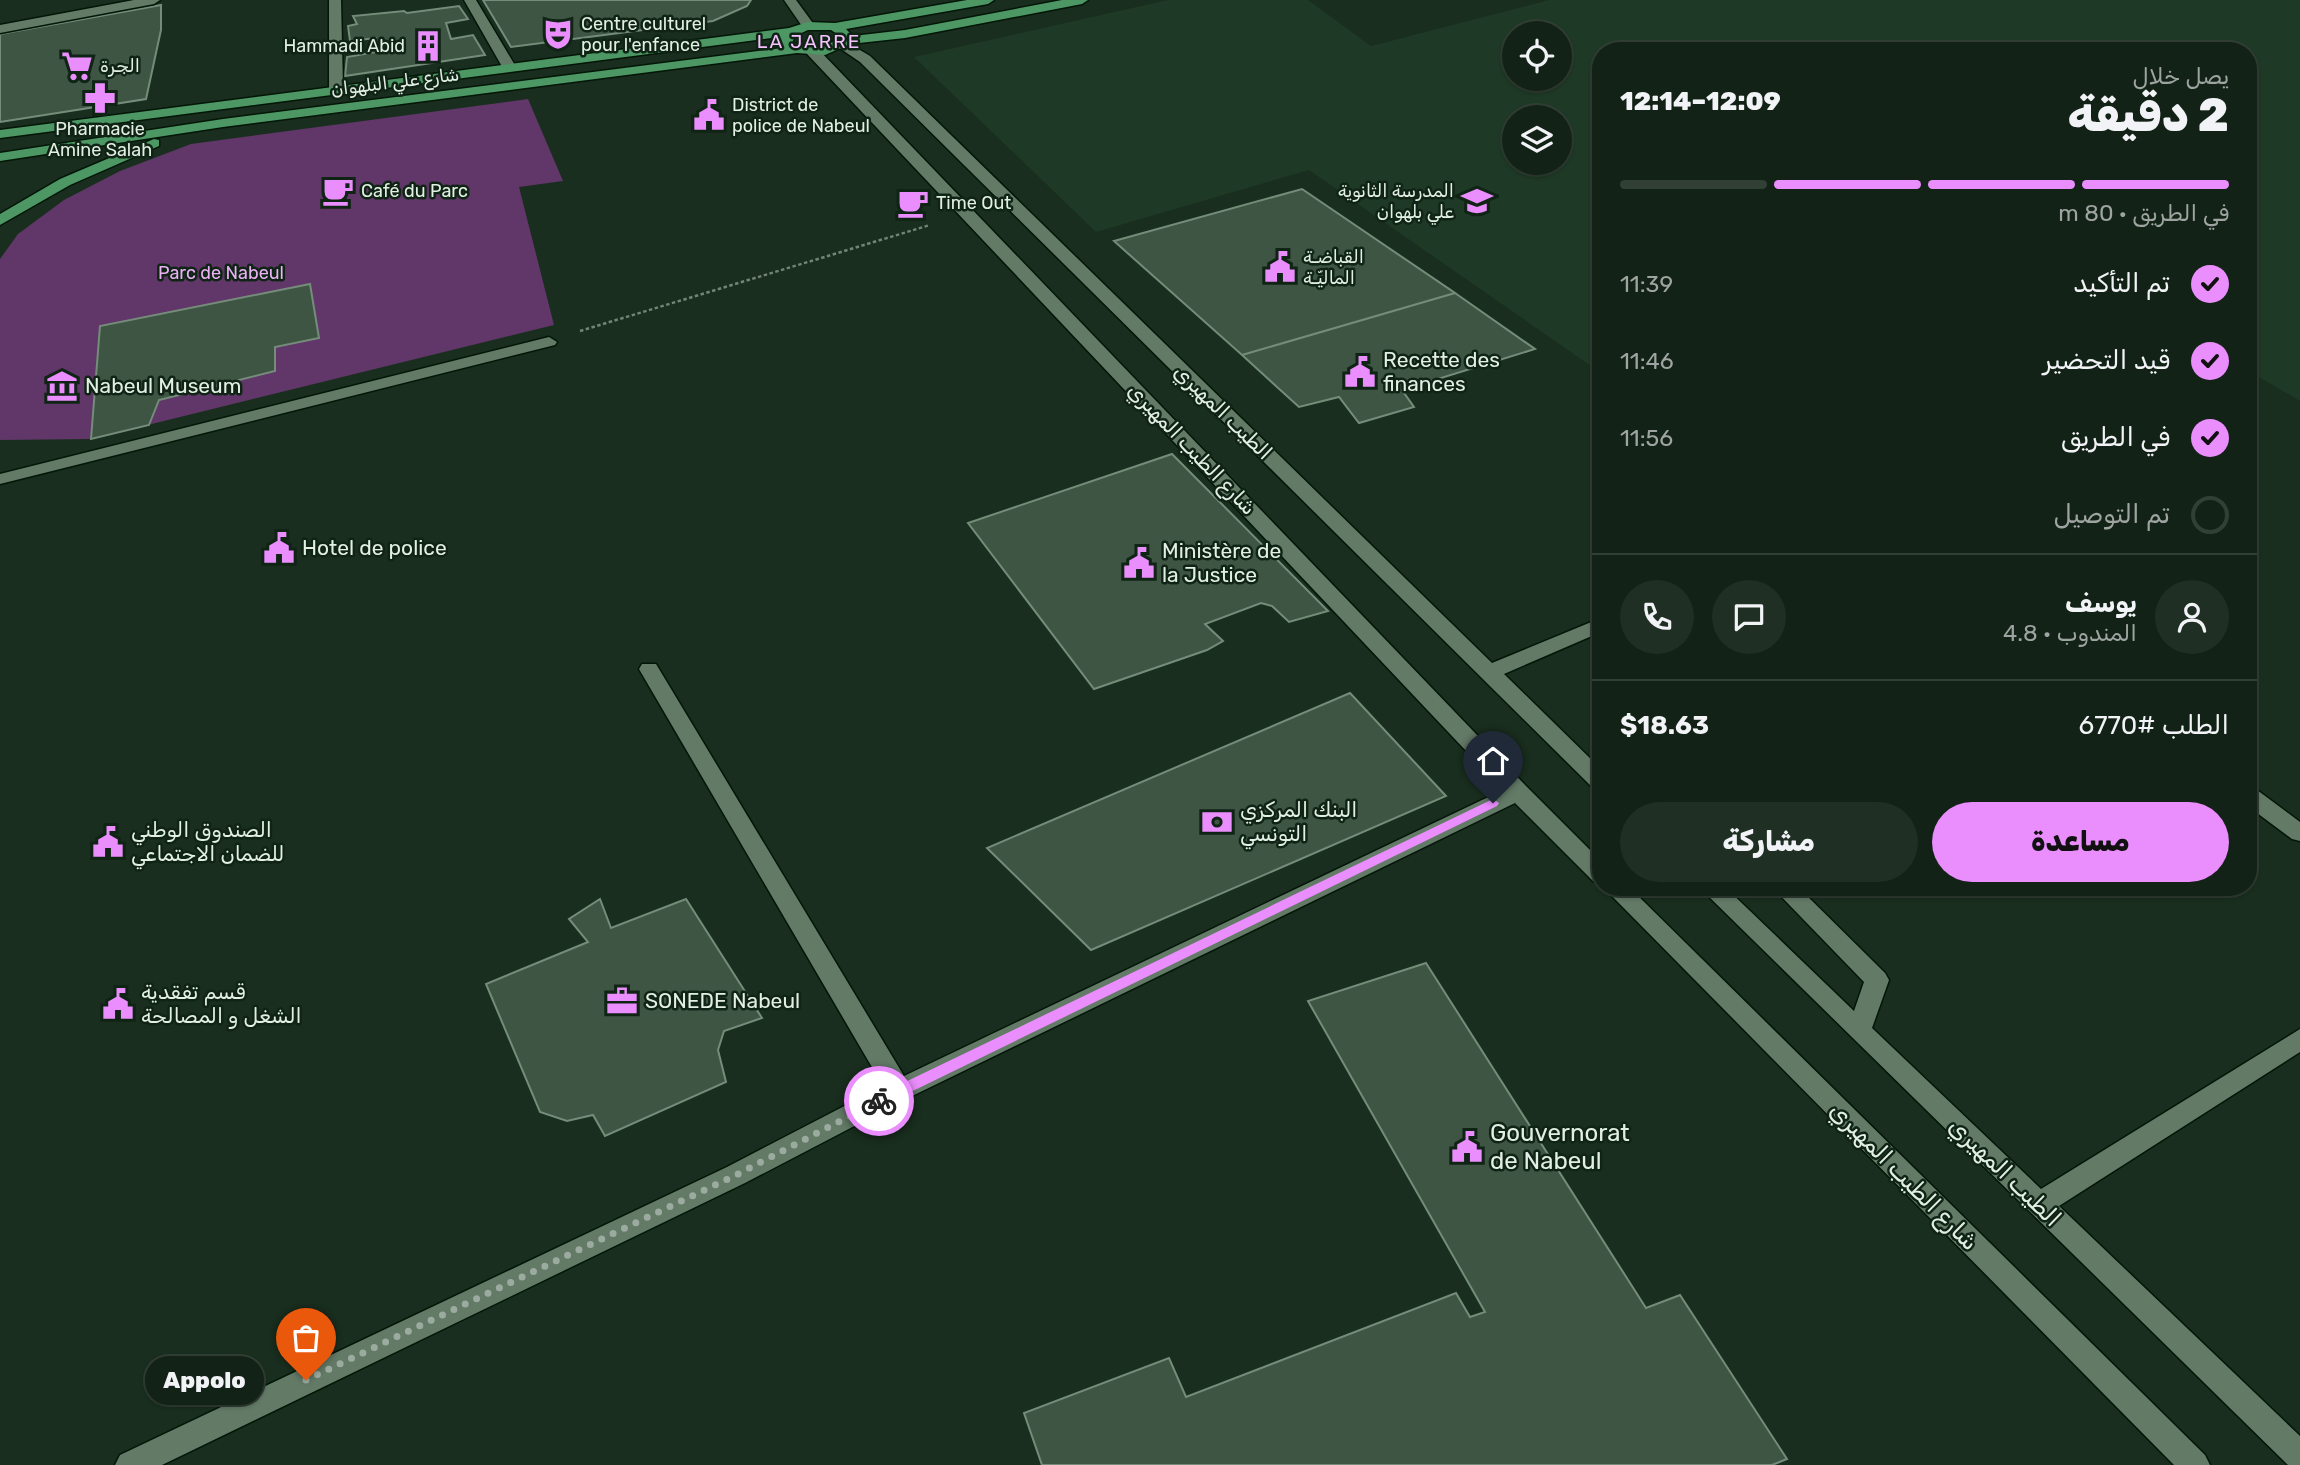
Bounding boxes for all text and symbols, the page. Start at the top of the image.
place label: Centre culturel pour l'enfance [581,13,706,56]
theatre icon: Centre culturel pour l'enfance [541,17,575,51]
map controls [1502,21,1572,175]
button: locate [1502,21,1572,91]
building icon: Hammadi Abid [411,29,445,63]
district label: LA JARRE [757,30,861,53]
place label: Hammadi Abid [283,35,405,57]
supermarket icon: الجرة [60,49,94,83]
place label: الجرة [100,55,140,77]
text: يصل خلال [2133,62,2229,90]
street label: شارع علي البلهوان [330,63,461,103]
pharmacy icon: Pharmacie Amine Salah [83,81,117,115]
text: 12:09–12:14 [1620,86,1781,117]
text: 2 دقيقة [2067,88,2229,143]
place label: District de police de Nabeul [732,94,870,137]
public building icon: District de police de Nabeul [692,98,726,132]
button: layers [1502,105,1572,175]
place label: Pharmacie Amine Salah [48,118,152,161]
cafe icon: Café du Parc [321,174,355,208]
place label: Café du Parc [361,180,468,202]
place label: المدرسة الثانوية علي بلهوان [1338,180,1454,225]
school or university icon: المدرسة الثانوية علي بلهوان [1460,184,1494,218]
cafe icon: Time Out [896,186,930,220]
place label: Time Out [936,192,1011,214]
text: في الطريق · 80 m [2058,199,2229,227]
place label: القباضـة الماليّـة [1303,246,1364,289]
public building icon: القباضـة الماليّـة [1263,250,1297,284]
park label: Parc de Nabeul [158,262,284,284]
icon: check [2191,265,2229,303]
text: تم التأكيد [2073,268,2170,299]
text: 11:39 [1620,270,1673,298]
icon: check [2191,342,2229,380]
text: قيد التحضير [2043,345,2170,376]
place label: Recette des finances [1383,347,1500,396]
text: 11:46 [1620,347,1674,375]
public building icon: Recette des finances [1343,355,1377,389]
street label: الطيب المهيري [1168,359,1278,466]
museum icon: Nabeul Museum [45,369,79,403]
place label: Nabeul Museum [85,373,241,398]
street label: شارع الطيب المهيري [1122,377,1262,521]
icon: check [2191,419,2229,457]
text: في الطريق [2061,422,2170,453]
text: 11:56 [1620,424,1673,452]
text: تم التوصيل [2053,499,2170,530]
public building icon: Hotel de police [262,531,296,565]
place label: Hotel de police [302,535,447,560]
place label: Ministère de la Justice [1162,538,1281,587]
public building icon: Ministère de la Justice [1122,546,1156,580]
button: phone [1620,580,1694,654]
button: chat [1712,580,1786,654]
button: person [2155,580,2229,654]
text: يوسف [2065,588,2137,619]
text: المندوب · 4.8 [2003,619,2137,647]
text: $18.63 [1620,710,1709,741]
text: الطلب #6770 [2078,710,2229,741]
pin [1463,731,1523,803]
icon: home [1474,742,1512,780]
place label: البنك المركزي التونسي [1240,797,1357,850]
button: مشاركة [1620,802,1918,882]
button: مساعدة [1932,802,2229,882]
bank icon: البنك المركزي التونسي [1200,805,1234,839]
place label: الصندوق الوطني للضمان الاجتماعي [131,817,284,870]
public building icon: الصندوق الوطني للضمان الاجتماعي [91,825,125,859]
place label: قسم تفقدية الشغل و المصالحة [141,979,302,1029]
office icon: SONEDE Nabeul [605,984,639,1018]
public building icon: قسم تفقدية الشغل و المصالحة [101,987,135,1021]
place label: SONEDE Nabeul [645,988,800,1013]
courier [844,1066,914,1136]
icon: bike [860,1082,898,1120]
street label: شارع الطيب المهيري [1822,1096,1984,1258]
street label: الطيب المهيري [1941,1112,2067,1235]
place label: Gouvernorat de Nabeul [1490,1119,1630,1175]
public building icon: Gouvernorat de Nabeul [1450,1130,1484,1164]
pin [276,1308,336,1380]
icon: bag [287,1319,325,1357]
callout: Appolo [145,1356,264,1404]
text: Appolo [163,1366,246,1394]

